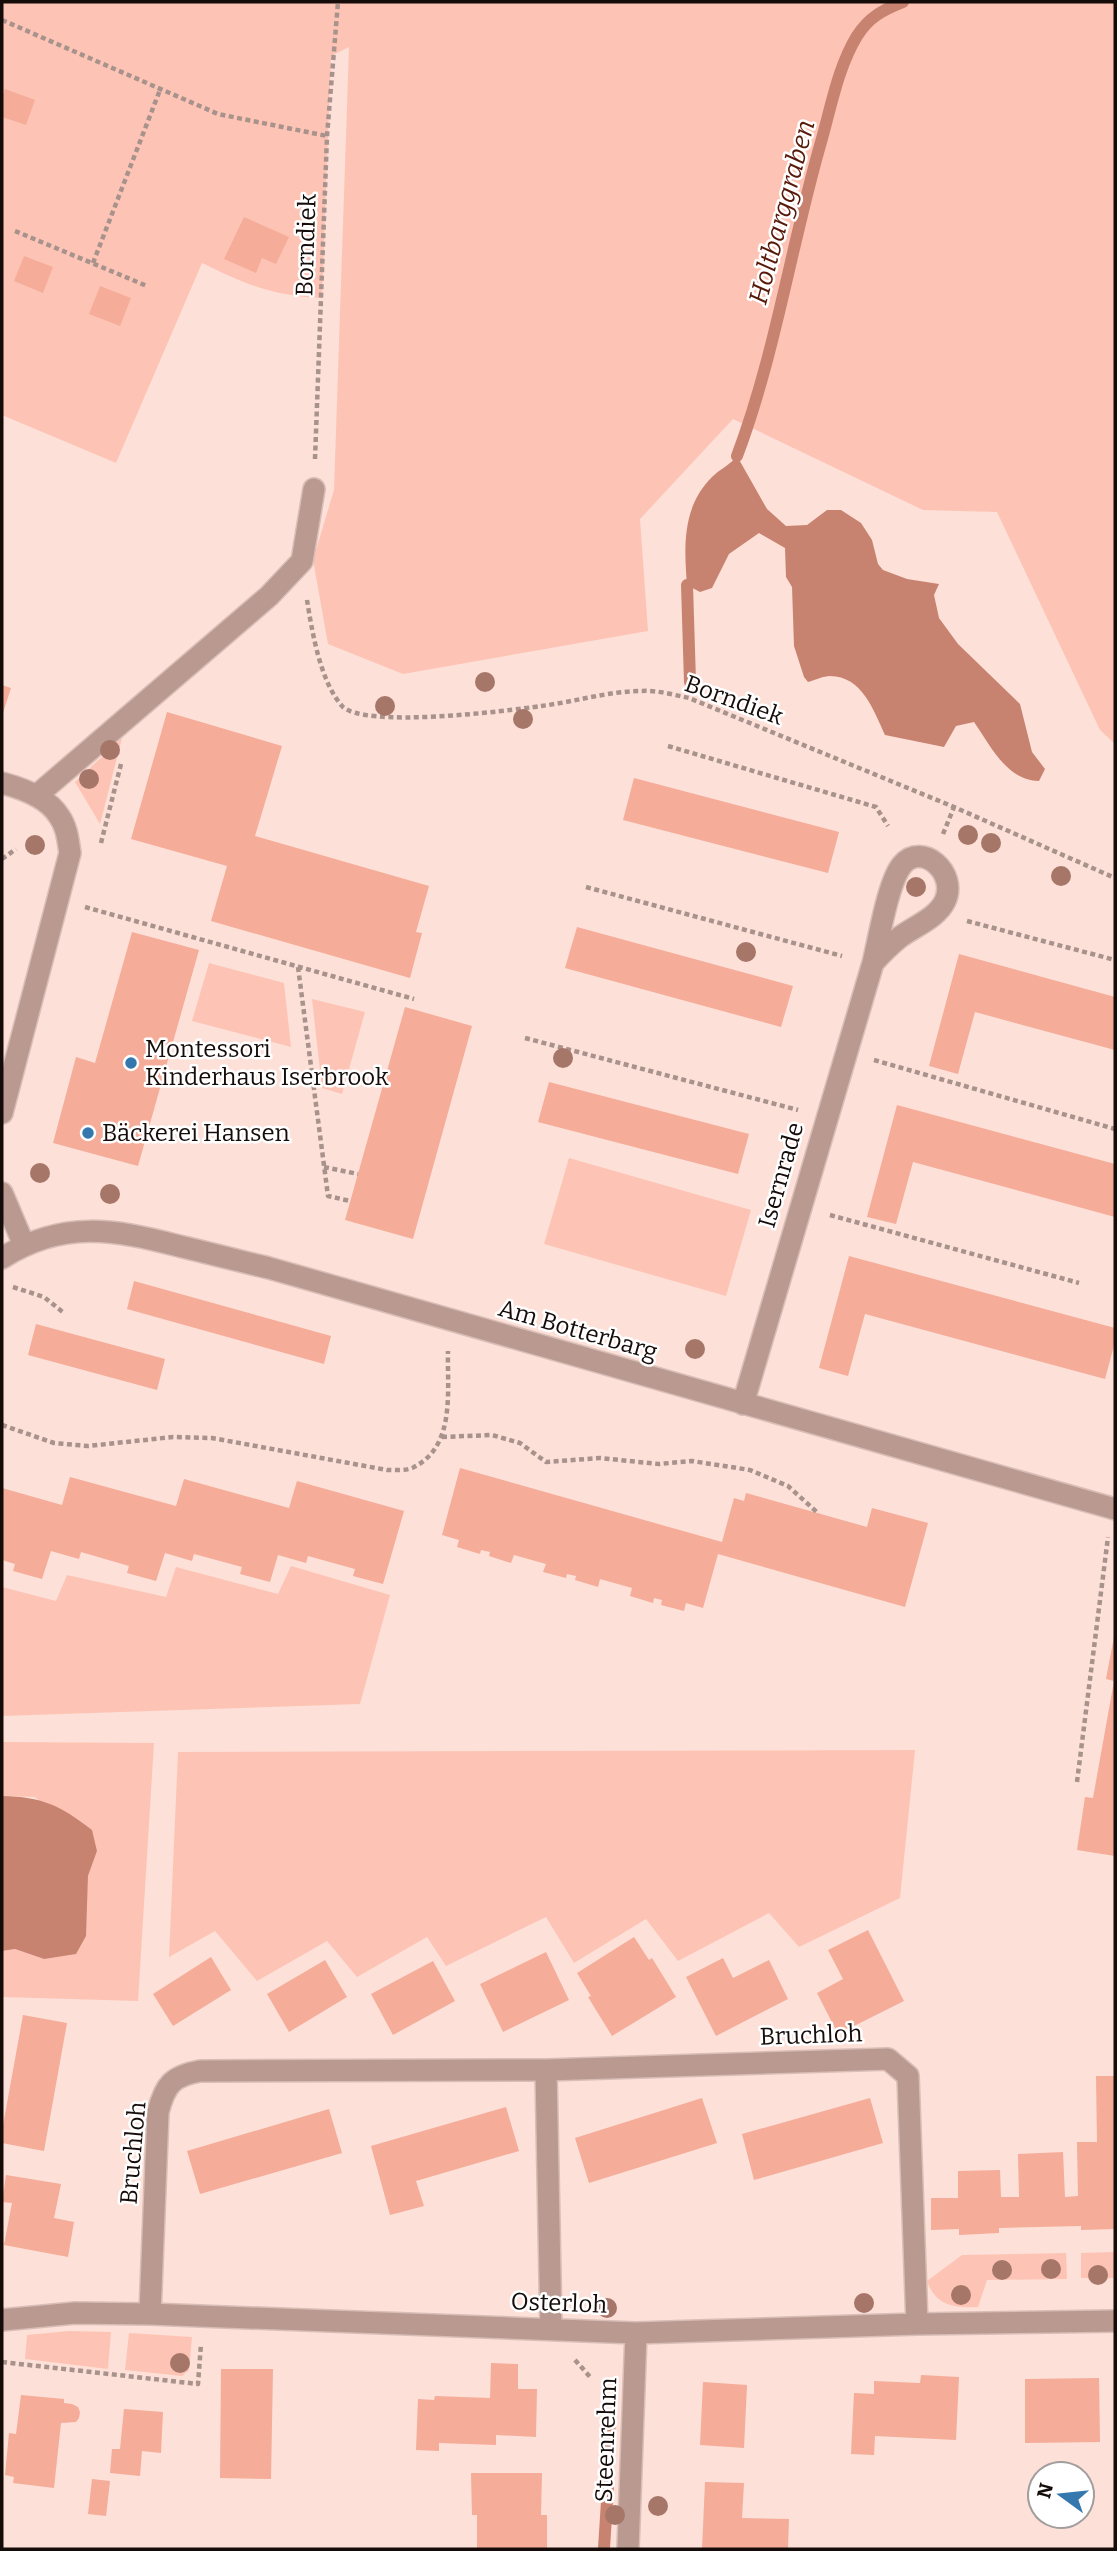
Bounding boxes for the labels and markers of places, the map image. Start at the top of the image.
place label: Montessori Kinderhaus Iserbrook [145,1035,389,1091]
marker: Montessori Kinderhaus Iserbrook [123,1055,139,1071]
place label: Bäckerei Hansen [102,1119,290,1147]
marker: Bäckerei Hansen [80,1125,96,1141]

